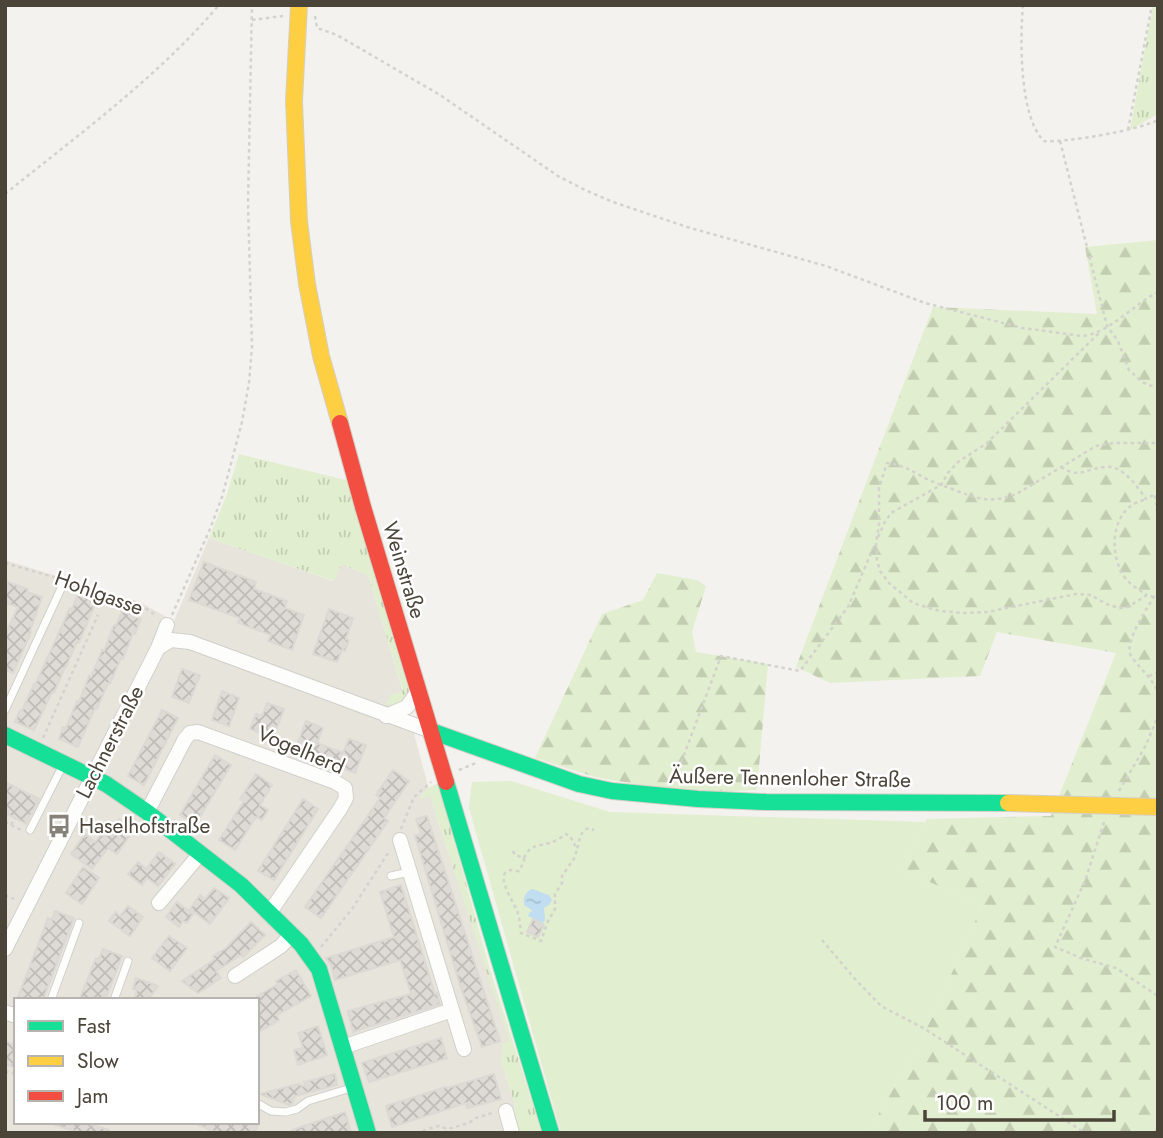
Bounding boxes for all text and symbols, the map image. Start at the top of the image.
street label: Weinstraße [375,518,433,622]
street label: Hohlgasse [51,563,148,623]
street label: Lachnerstraße [69,680,151,804]
street label: Vogelherd [253,718,349,782]
street label: Äußere Tennenloher Straße [669,761,911,795]
place label: Haselhofstraße [79,811,210,841]
bus stop icon: Haselhofstraße [45,812,73,840]
legend [14,998,259,1124]
text: Fast [77,1011,110,1041]
text: Slow [77,1046,119,1076]
scale bar [925,1078,1114,1122]
text: Jam [74,1081,109,1111]
text: 100 m [936,1088,993,1118]

